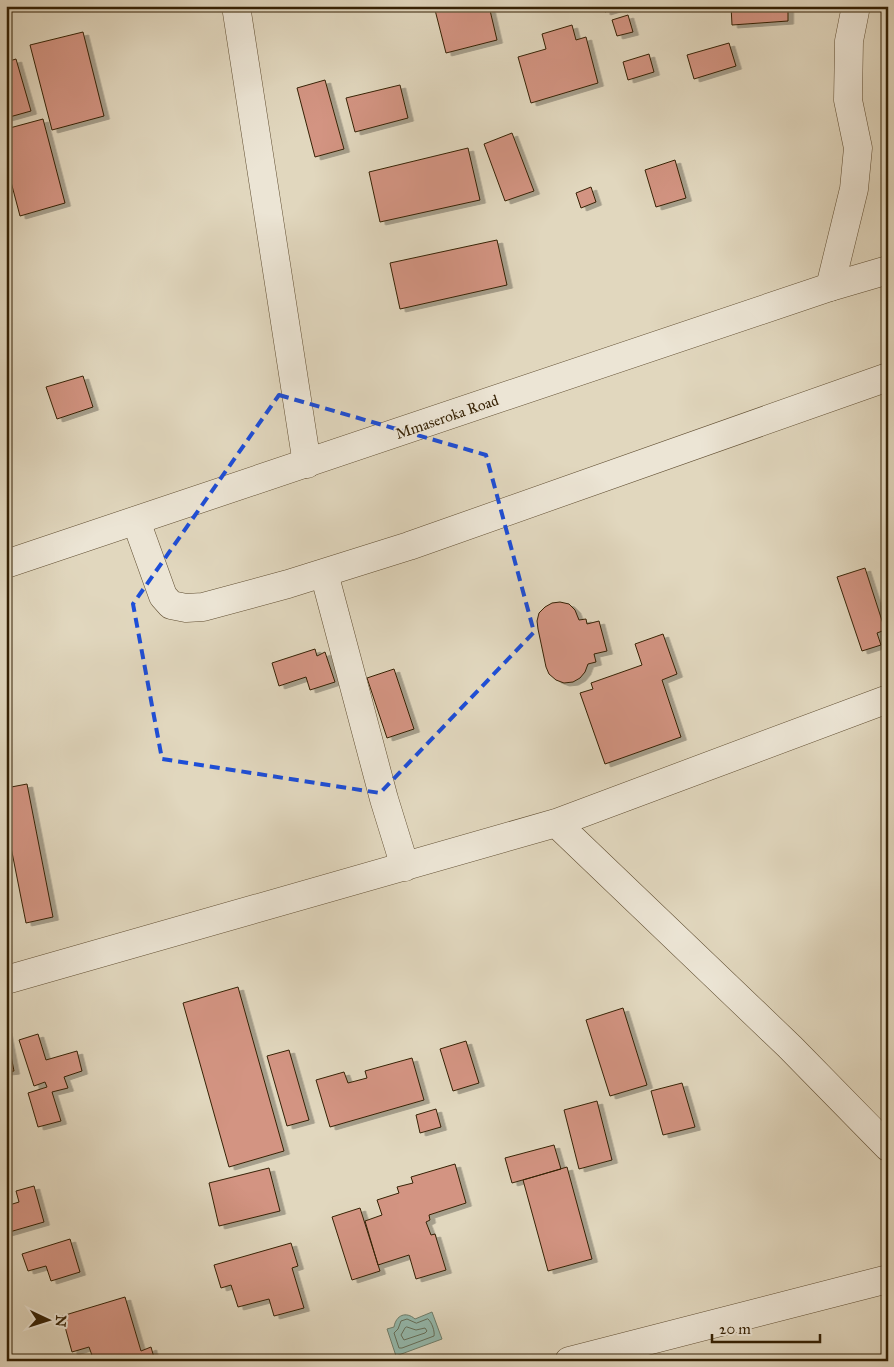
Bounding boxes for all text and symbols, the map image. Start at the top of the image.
street label: Mmaseroka Road [393,391,501,443]
north arrow [22,1294,72,1344]
scale bar [712,1312,819,1344]
text: N [52,1314,69,1328]
text: 20 m [719,1320,751,1338]

